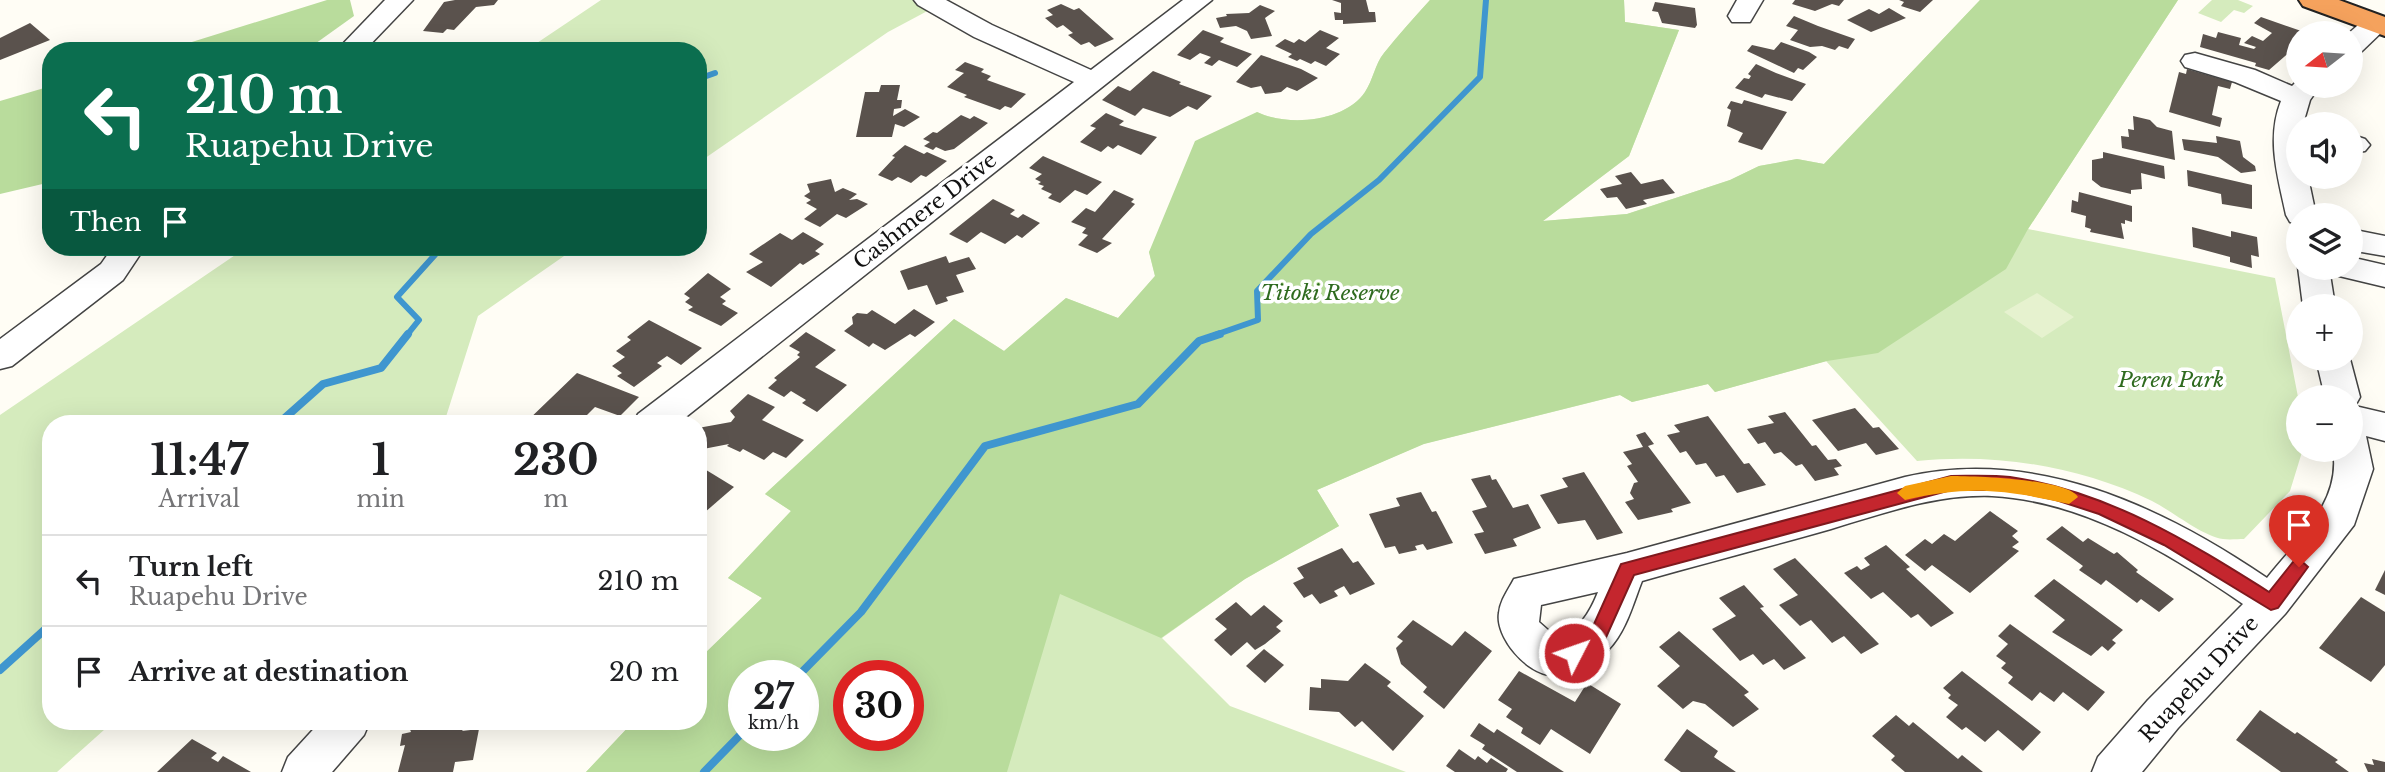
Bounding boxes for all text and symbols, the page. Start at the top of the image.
north arrow [2286,21,2362,98]
map controls [2286,21,2363,462]
text: 210 m [185,65,343,126]
icon: left [70,70,161,161]
button: sound [2286,112,2363,189]
text: Ruapehu Drive [185,126,434,166]
street label: Cashmere Drive [848,147,1002,275]
icon: arrive [156,203,194,241]
button: layers [2286,203,2363,280]
text: Then [70,206,142,238]
park label: Titoki Reserve [1260,280,1400,306]
button: + [2286,294,2363,371]
park label: Peren Park [2117,367,2224,393]
button: − [2286,385,2363,462]
text: 11:47 [150,434,248,486]
text: 1 [372,434,390,486]
text: 230 [513,434,599,486]
text: Arrival [159,485,240,513]
text: min [356,485,405,513]
text: m [544,485,568,513]
pin [2269,495,2329,567]
icon: arrive [2280,506,2318,544]
text: Turn left [129,551,253,583]
icon: left [70,562,108,600]
text: 210 m [597,565,679,597]
text: Ruapehu Drive [129,583,308,611]
street label: Ruapehu Drive [2134,610,2264,748]
position arrow [1537,616,1611,690]
icon: arrive [70,653,108,691]
text: Arrive at destination [129,656,409,688]
text: 20 m [609,656,679,688]
speed limit sign: 30 [833,660,924,751]
text: 27 [753,675,794,718]
text: km/h [748,712,799,734]

